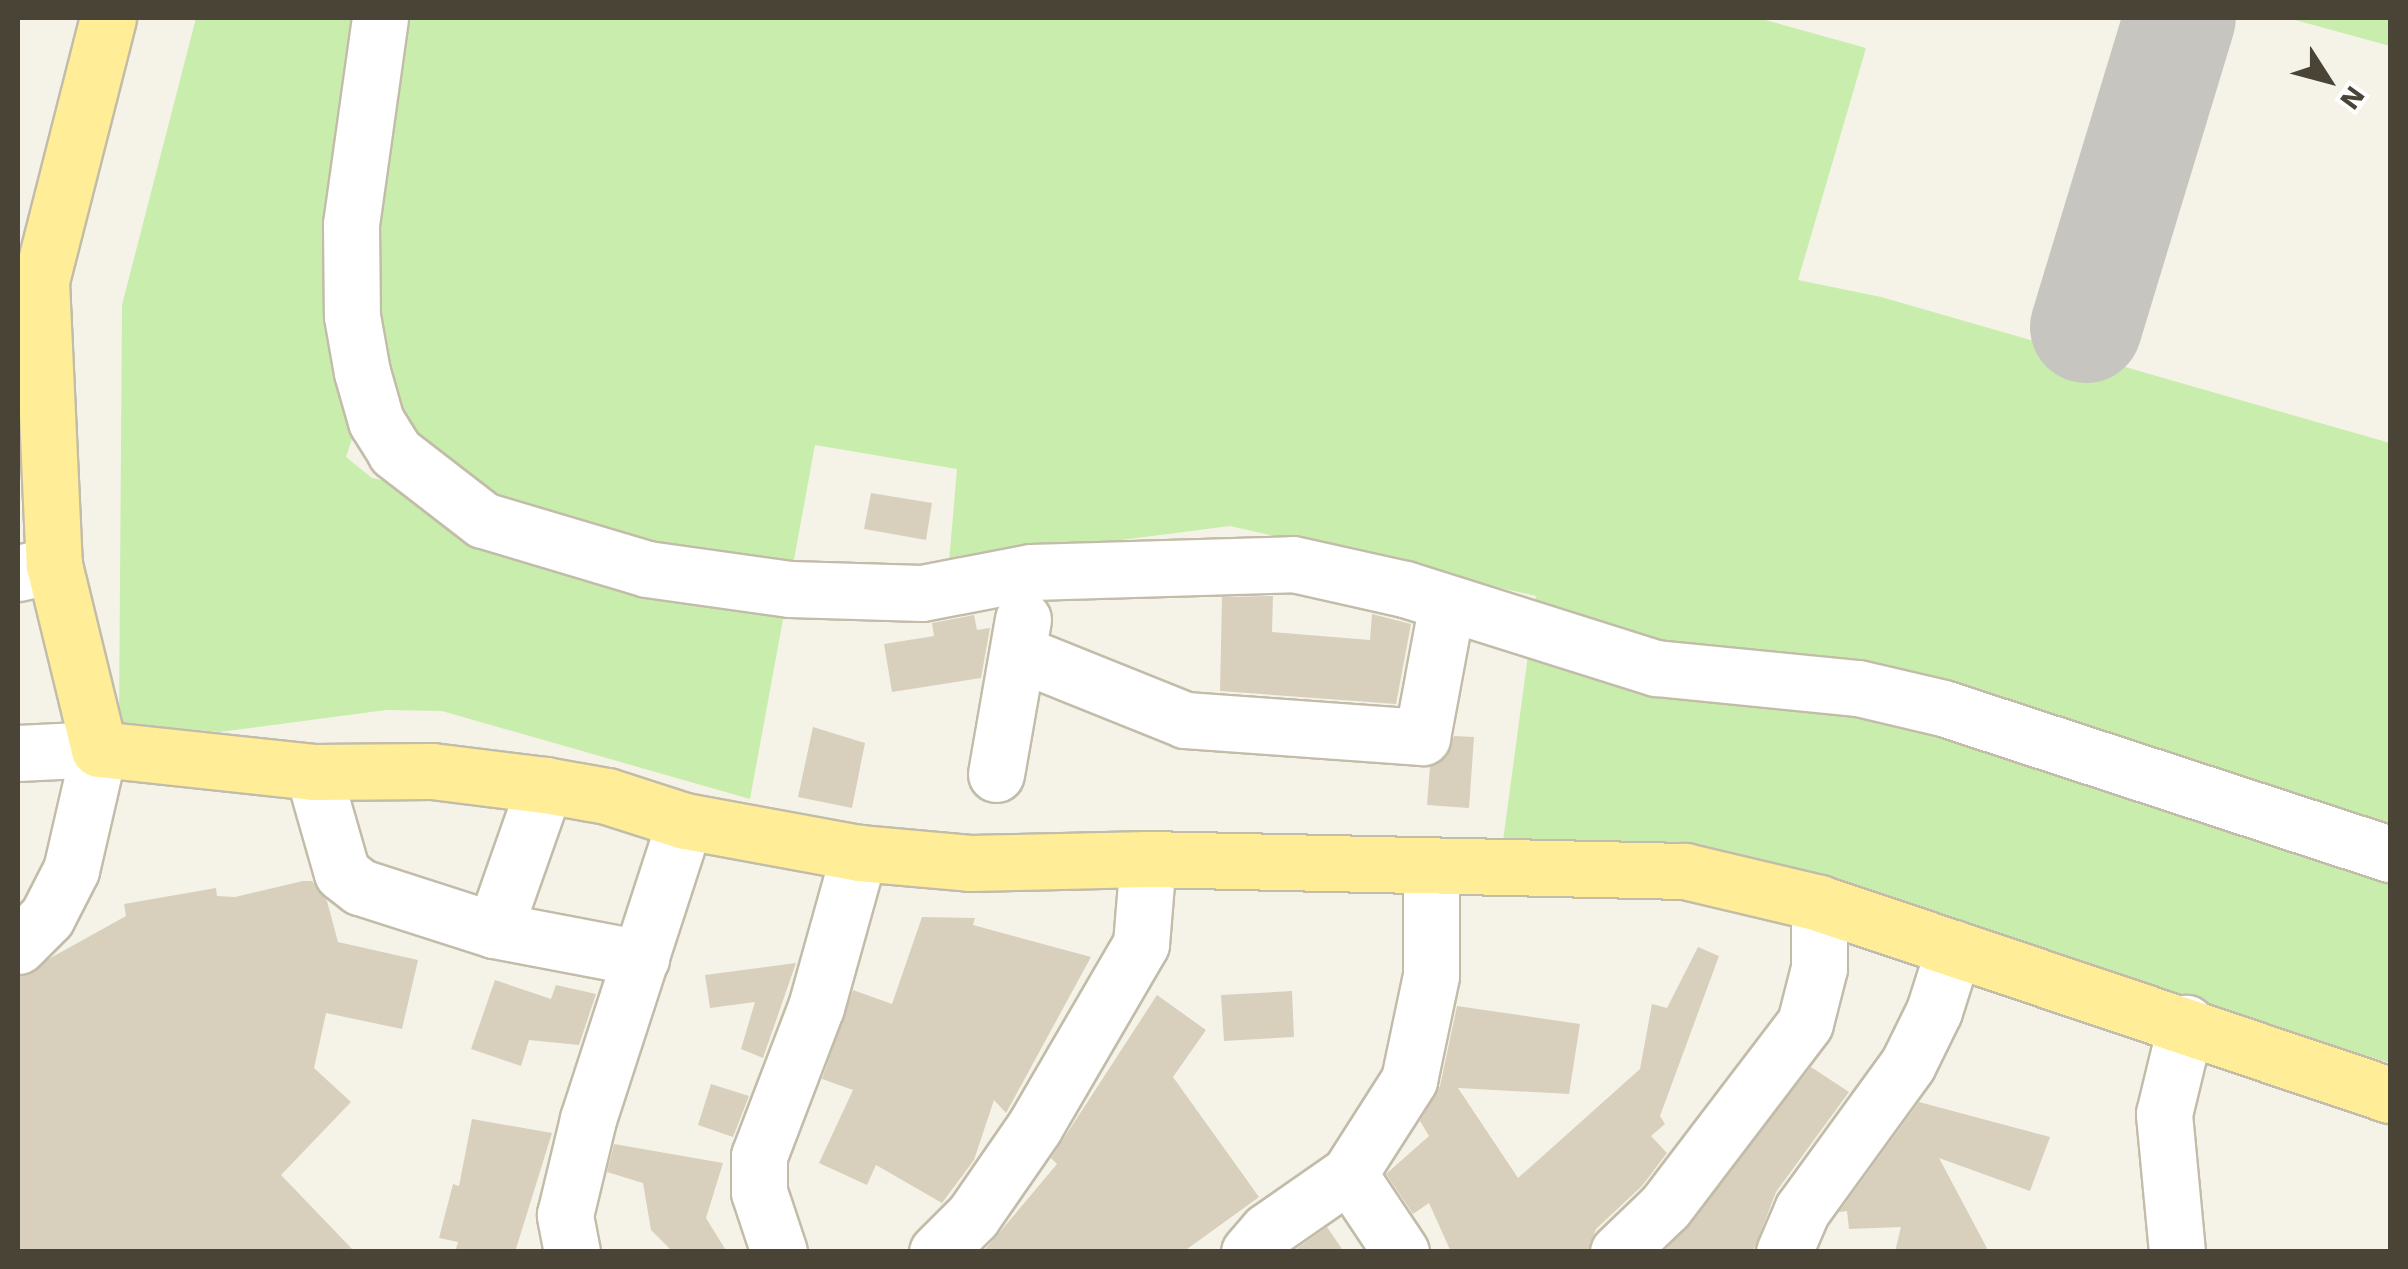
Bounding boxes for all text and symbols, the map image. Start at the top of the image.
north arrow [2278,30,2378,130]
text: N [2333,80,2372,116]

